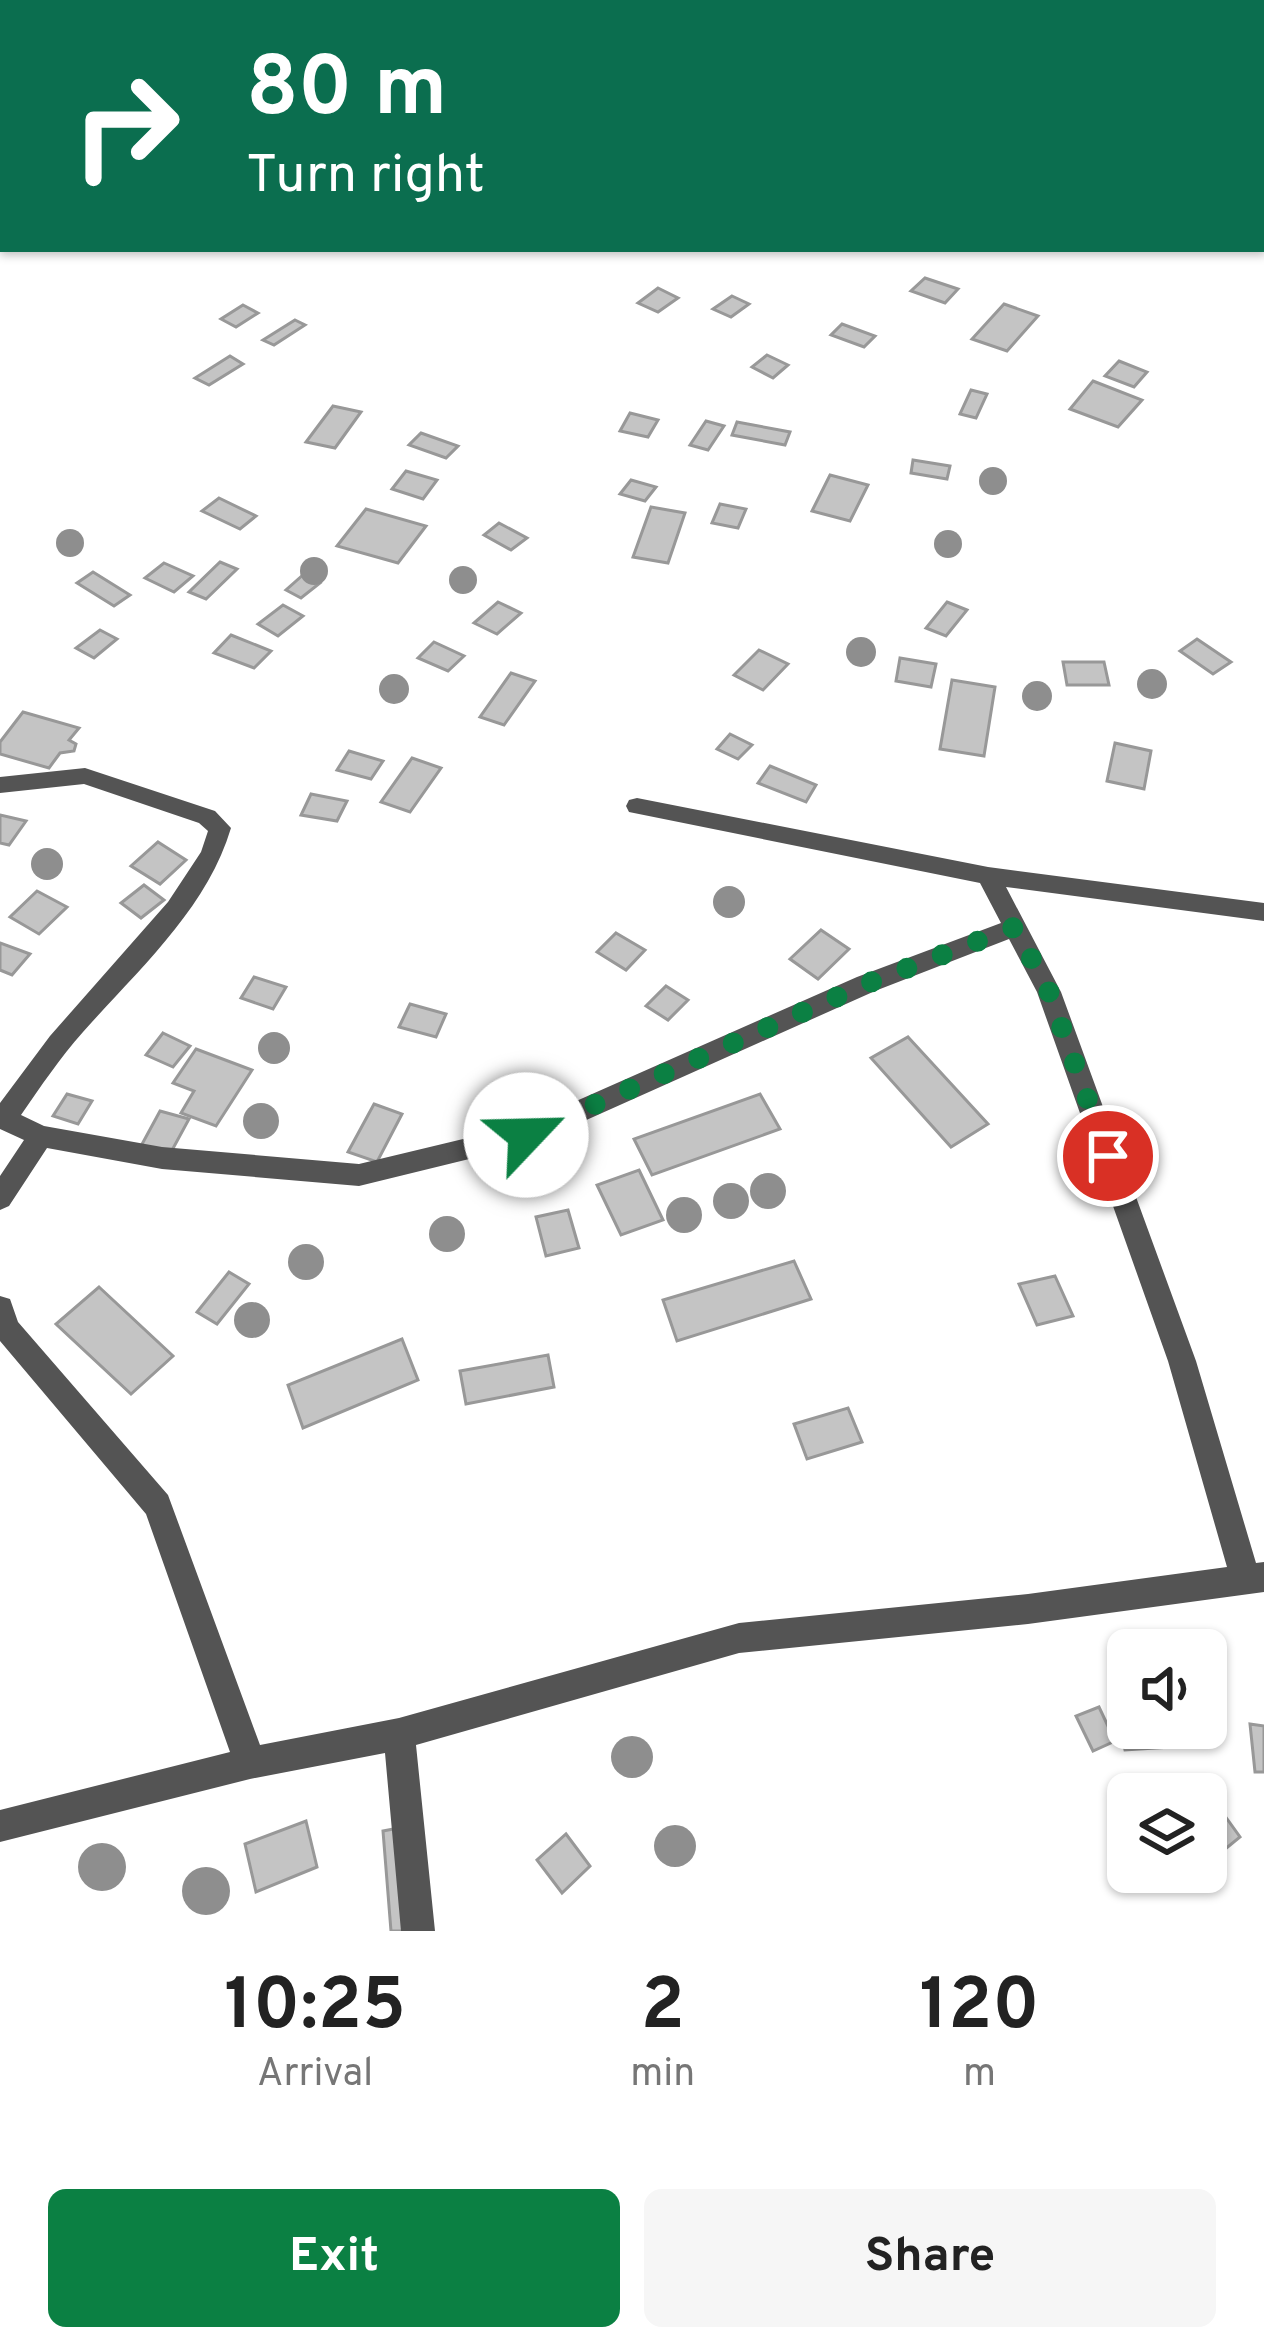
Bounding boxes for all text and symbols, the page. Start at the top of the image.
text: 80 m [246,39,447,145]
icon: right [48,48,204,204]
text: Turn right [246,143,485,212]
position arrow [463,1072,589,1198]
pin [1057,1105,1159,1207]
icon: arrive [1075,1123,1141,1189]
map controls [1107,1629,1227,1893]
button: sound [1107,1629,1227,1749]
button: layers [1107,1773,1227,1893]
text: 10:25 [224,1963,406,2055]
text: 2 [641,1963,685,2055]
text: 120 [920,1963,1040,2055]
text: Arrival [257,2051,373,2100]
text: min [630,2051,695,2100]
text: m [963,2051,996,2100]
button: Exit [48,2189,620,2327]
button: Share [644,2189,1216,2327]

